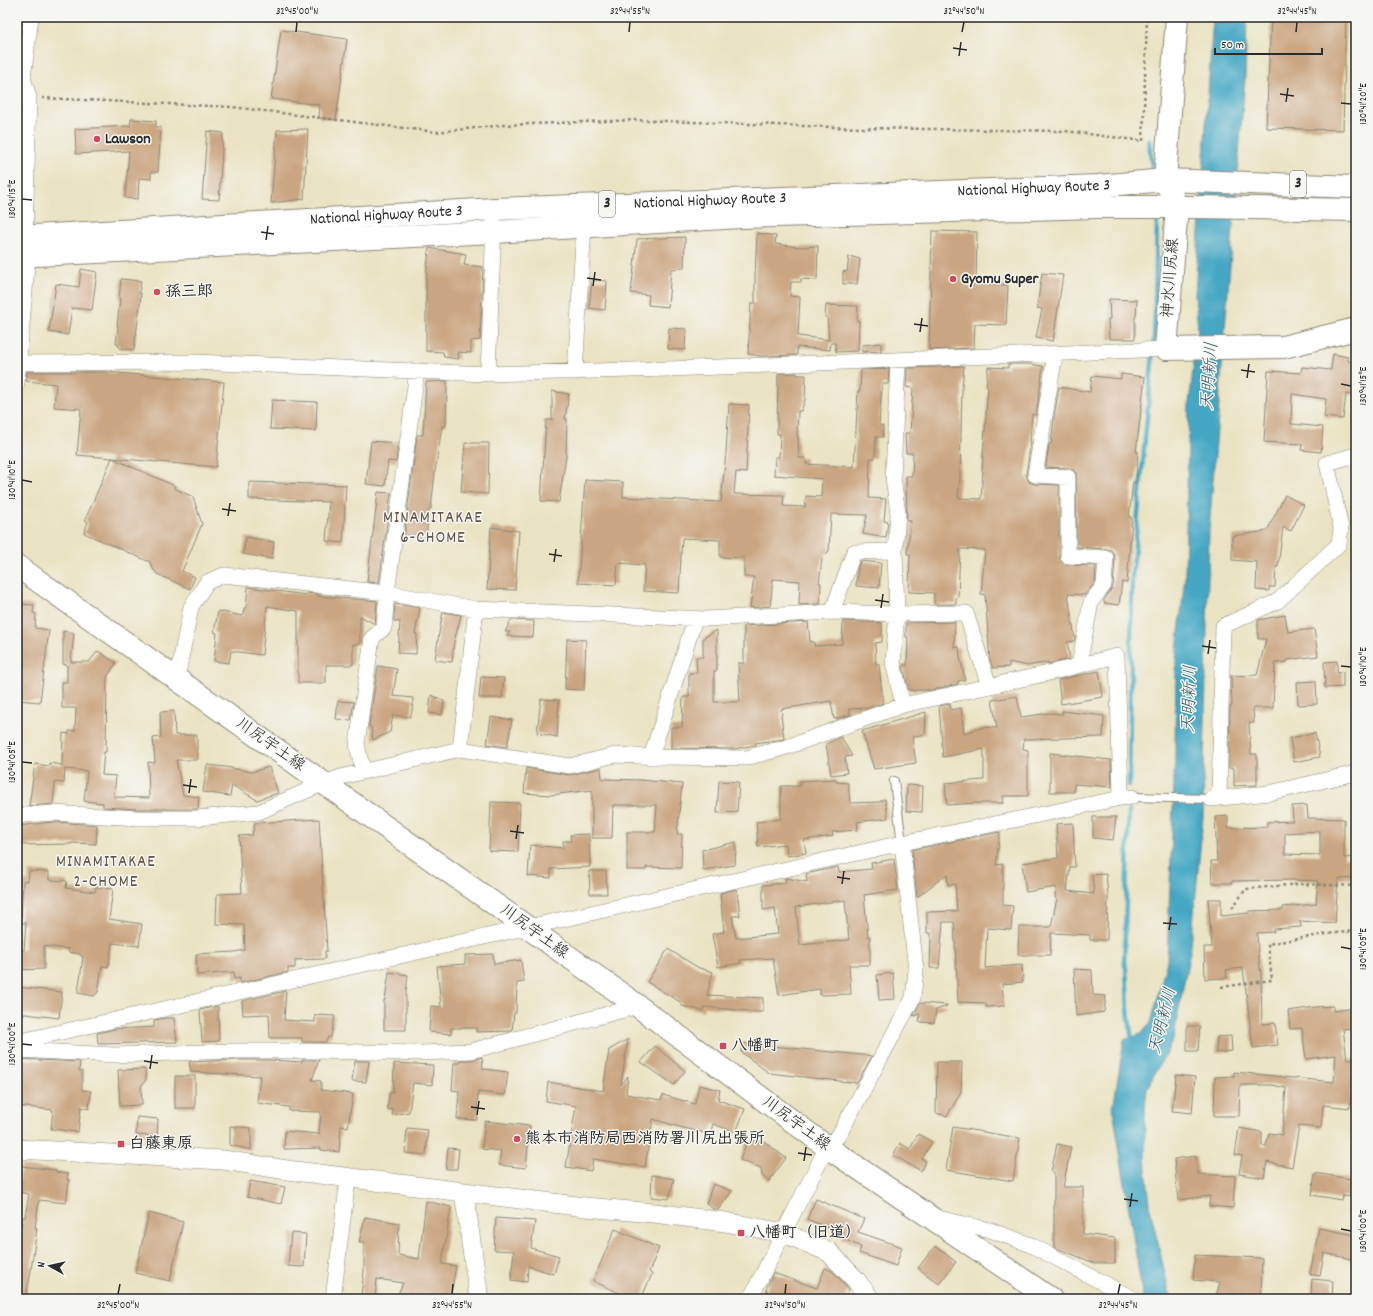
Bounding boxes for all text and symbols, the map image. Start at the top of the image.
text: 32°45'00"N [276,5,318,19]
text: 32°44'55"N [610,5,650,19]
text: 32°44'50"N [944,5,984,19]
text: 32°44'45"N [1277,5,1317,19]
scale bar [1215,30,1322,56]
text: 50 m [1221,37,1244,54]
text: 130°41'20"E [1357,83,1371,125]
place label: Lawson [105,128,151,151]
marker: Lawson [92,134,102,144]
road number: 3 [1290,171,1306,197]
street label: National Highway Route 3 [957,173,1111,203]
text: 130°41'15"E [6,179,20,218]
street label: National Highway Route 3 [633,186,787,215]
road number: 3 [599,191,615,217]
street label: National Highway Route 3 [309,199,463,231]
street label: 神水川尻線 [1157,237,1185,319]
place label: Gyomu Super [961,268,1040,291]
marker: Gyomu Super [948,274,958,284]
place label: 孫三郎 [165,281,213,304]
marker: 孫三郎 [152,287,162,297]
water label: 天明新川 [1197,341,1225,411]
text: 130°41'15"E [1357,366,1371,405]
text: 130°41'10"E [6,460,20,500]
district label: MINAMITAKAE 6-CHOME [383,507,483,551]
text: 130°41'10"E [1357,647,1371,687]
water label: 天明新川 [1178,665,1204,733]
street label: 川尻宇土線 [231,713,309,777]
text: 130°41'05"E [6,741,20,783]
district label: MINAMITAKAE 2-CHOME [56,851,156,895]
street label: 川尻宇土線 [495,899,573,965]
text: 130°41'05"E [1357,928,1371,970]
water label: 天明新川 [1144,985,1184,1057]
text: 130°41'00"E [6,1022,20,1065]
place label: 八幡町 [731,1035,779,1058]
marker: 八幡町 [718,1041,728,1051]
street label: 川尻宇土線 [757,1091,835,1157]
place label: 熊本市消防局西消防署川尻出張所 [525,1128,765,1151]
place label: 白藤東原 [129,1133,193,1156]
marker: 熊本市消防局西消防署川尻出張所 [512,1134,522,1144]
marker: 白藤東原 [116,1139,126,1149]
text: 130°41'00"E [1357,1209,1371,1252]
place label: 八幡町（旧道） [749,1222,861,1245]
marker: 八幡町（旧道） [736,1228,746,1238]
north arrow [30,1246,70,1286]
text: N [34,1261,50,1269]
text: 32°45'00"N [97,1299,139,1313]
text: 32°44'55"N [432,1299,472,1313]
text: 32°44'50"N [765,1299,805,1313]
text: 32°44'45"N [1098,1299,1138,1313]

